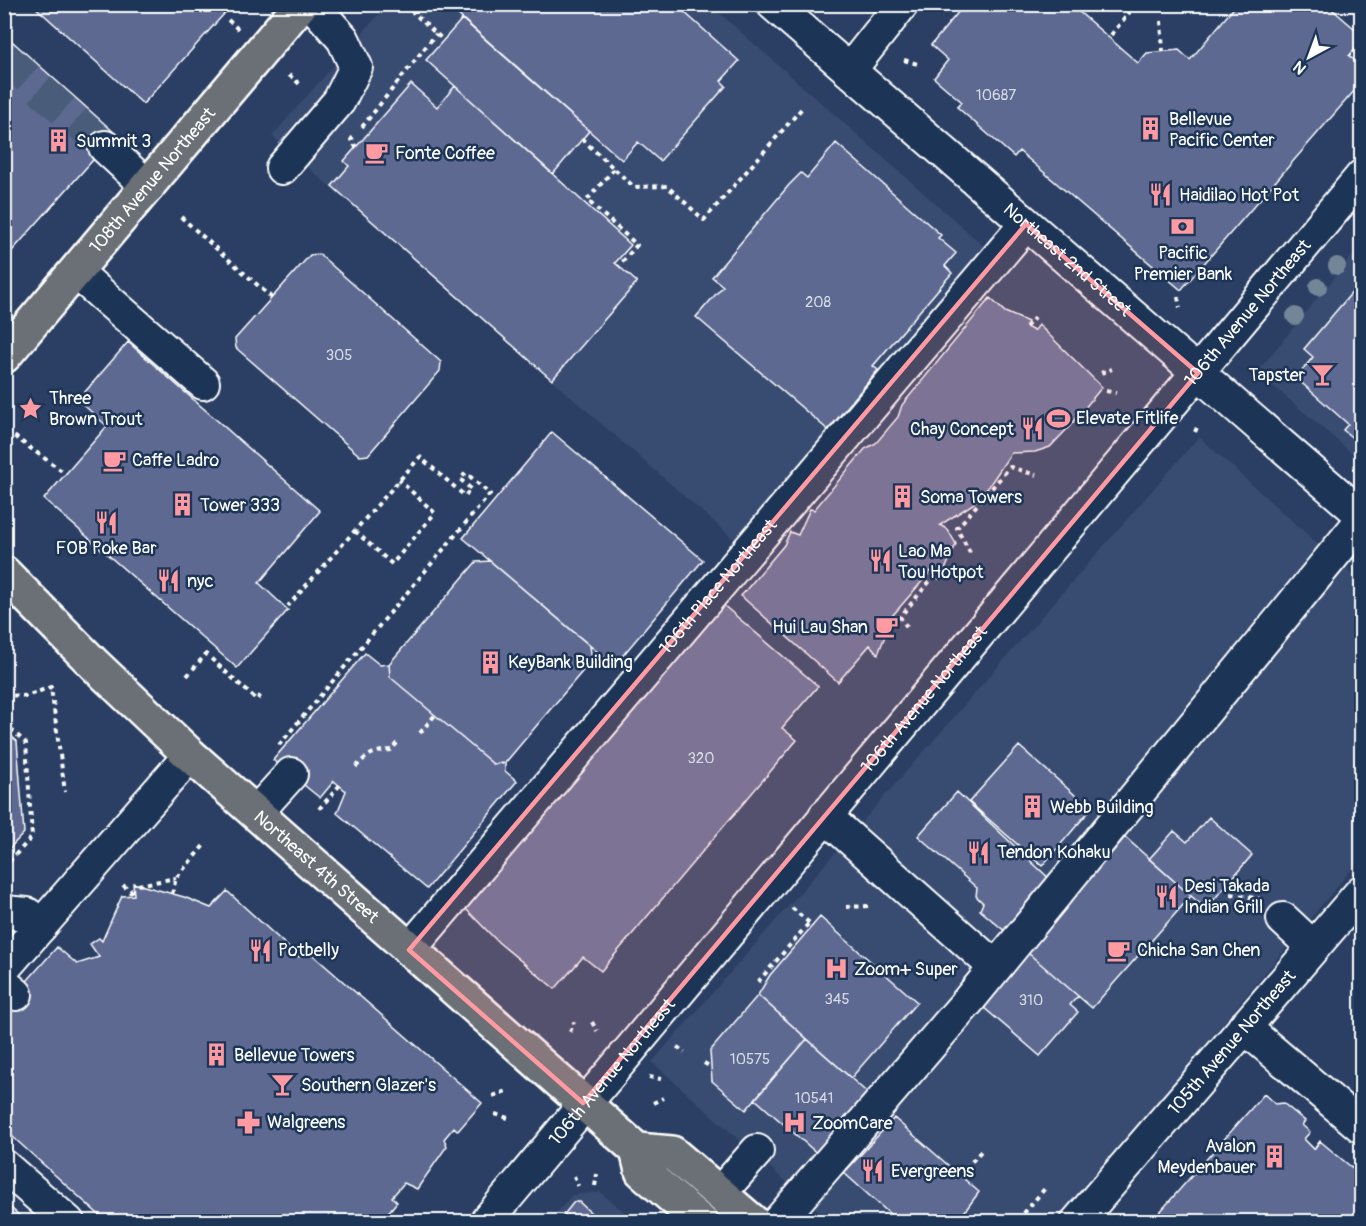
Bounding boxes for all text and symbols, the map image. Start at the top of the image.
north arrow [1279,27,1339,87]
text: N [1289,56,1310,79]
house number: 10687 [976,86,1016,105]
street label: 108th Avenue Northeast [84,102,221,258]
place label: Bellevue Pacific Center [1169,108,1275,152]
building icon: Bellevue Pacific Center [1138,116,1164,142]
building icon: Summit 3 [45,128,71,154]
place label: Summit 3 [76,130,151,153]
cafe icon: Fonte Coffee [364,140,390,166]
place label: Fonte Coffee [395,142,495,165]
restaurant icon: Haidilao Hot Pot [1148,182,1174,208]
place label: Haidilao Hot Pot [1179,184,1300,207]
street label: Northeast 2nd Street [999,198,1137,322]
bank icon: Pacific Premier Bank [1170,214,1196,240]
street label: 106th Avenue Northeast [1179,234,1316,391]
place label: Pacific Premier Bank [1134,242,1233,286]
house number: 208 [805,293,832,312]
house number: 305 [326,346,352,365]
bar icon: Tapster [1310,362,1336,388]
place label: Tapster [1249,364,1306,387]
place label: Three Brown Trout [49,387,143,431]
place icon: Three Brown Trout [18,395,44,421]
sports icon: Elevate Fitlife [1045,405,1071,431]
place label: Elevate Fitlife [1076,407,1178,430]
restaurant icon: Chay Concept [1019,416,1045,442]
place label: Chay Concept [910,418,1015,441]
cafe icon: Caffe Ladro [101,447,127,473]
place label: Caffe Ladro [132,449,219,472]
building icon: Soma Towers [889,484,915,510]
place label: Soma Towers [920,486,1022,509]
building icon: Tower 333 [169,492,195,518]
place label: Tower 333 [200,494,280,517]
restaurant icon: FOB Poke Bar [93,509,119,535]
street label: 106th Place Northeast [654,514,782,659]
place label: FOB Poke Bar [55,537,157,560]
place label: Lao Ma Tou Hotpot [898,540,984,584]
restaurant icon: Lao Ma Tou Hotpot [867,548,893,574]
restaurant icon: nyc [156,568,182,594]
place label: nyc [187,570,214,593]
cafe icon: Hui Lau Shan [873,614,899,640]
place label: Hui Lau Shan [772,616,868,639]
street label: 106th Avenue Northeast [856,620,993,778]
building icon: KeyBank Building [477,649,503,675]
place label: KeyBank Building [508,651,633,674]
house number: 320 [687,749,715,768]
building icon: Webb Building [1019,794,1045,820]
place label: Webb Building [1050,796,1154,819]
street label: Northeast 4th Street [249,805,384,929]
restaurant icon: Tendon Kohaku [966,839,992,865]
place label: Tendon Kohaku [997,841,1111,864]
place label: Desi Takada Indian Grill [1184,875,1270,919]
restaurant icon: Desi Takada Indian Grill [1153,883,1179,909]
restaurant icon: Potbelly [247,937,273,963]
cafe icon: Chicha San Chen [1106,937,1132,963]
place label: Potbelly [278,939,339,962]
place label: Chicha San Chen [1137,939,1260,962]
hospital icon: Zoom+ Super [823,956,849,982]
place label: Zoom+ Super [854,958,958,981]
street label: 105th Avenue Northeast [1163,964,1301,1120]
house number: 345 [824,990,850,1009]
house number: 310 [1019,991,1043,1010]
street label: 106th Avenue Northeast [544,993,681,1150]
building icon: Bellevue Towers [203,1042,229,1068]
place label: Bellevue Towers [234,1044,355,1067]
house number: 10575 [730,1050,770,1069]
bar icon: Southern Glazer's [270,1072,296,1098]
place label: Southern Glazer's [301,1074,436,1097]
house number: 10541 [795,1089,833,1108]
pharmacy icon: Walgreens [236,1109,262,1135]
hospital icon: ZoomCare [781,1110,807,1136]
place label: Walgreens [267,1111,345,1134]
place label: ZoomCare [812,1112,893,1135]
place label: Avalon Meydenbauer [1158,1135,1257,1179]
building icon: Avalon Meydenbauer [1261,1143,1287,1169]
restaurant icon: Evergreens [860,1158,886,1184]
place label: Evergreens [891,1160,974,1183]

